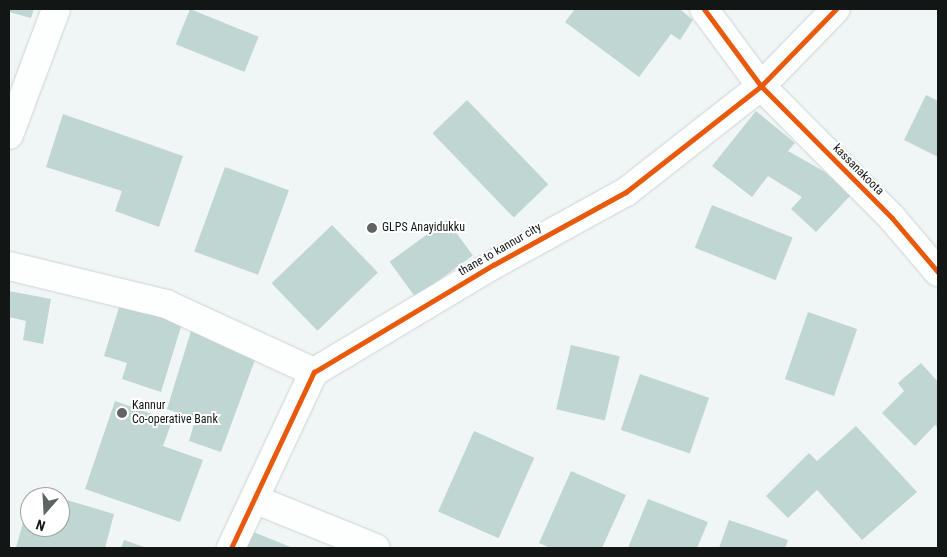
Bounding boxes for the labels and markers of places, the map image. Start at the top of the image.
place label: GLPS Anayidukku [382,221,465,235]
marker: GLPS Anayidukku [366,222,378,234]
place label: Kannur Co-operative Bank [132,399,218,427]
marker: Kannur Co-operative Bank [116,407,128,419]

